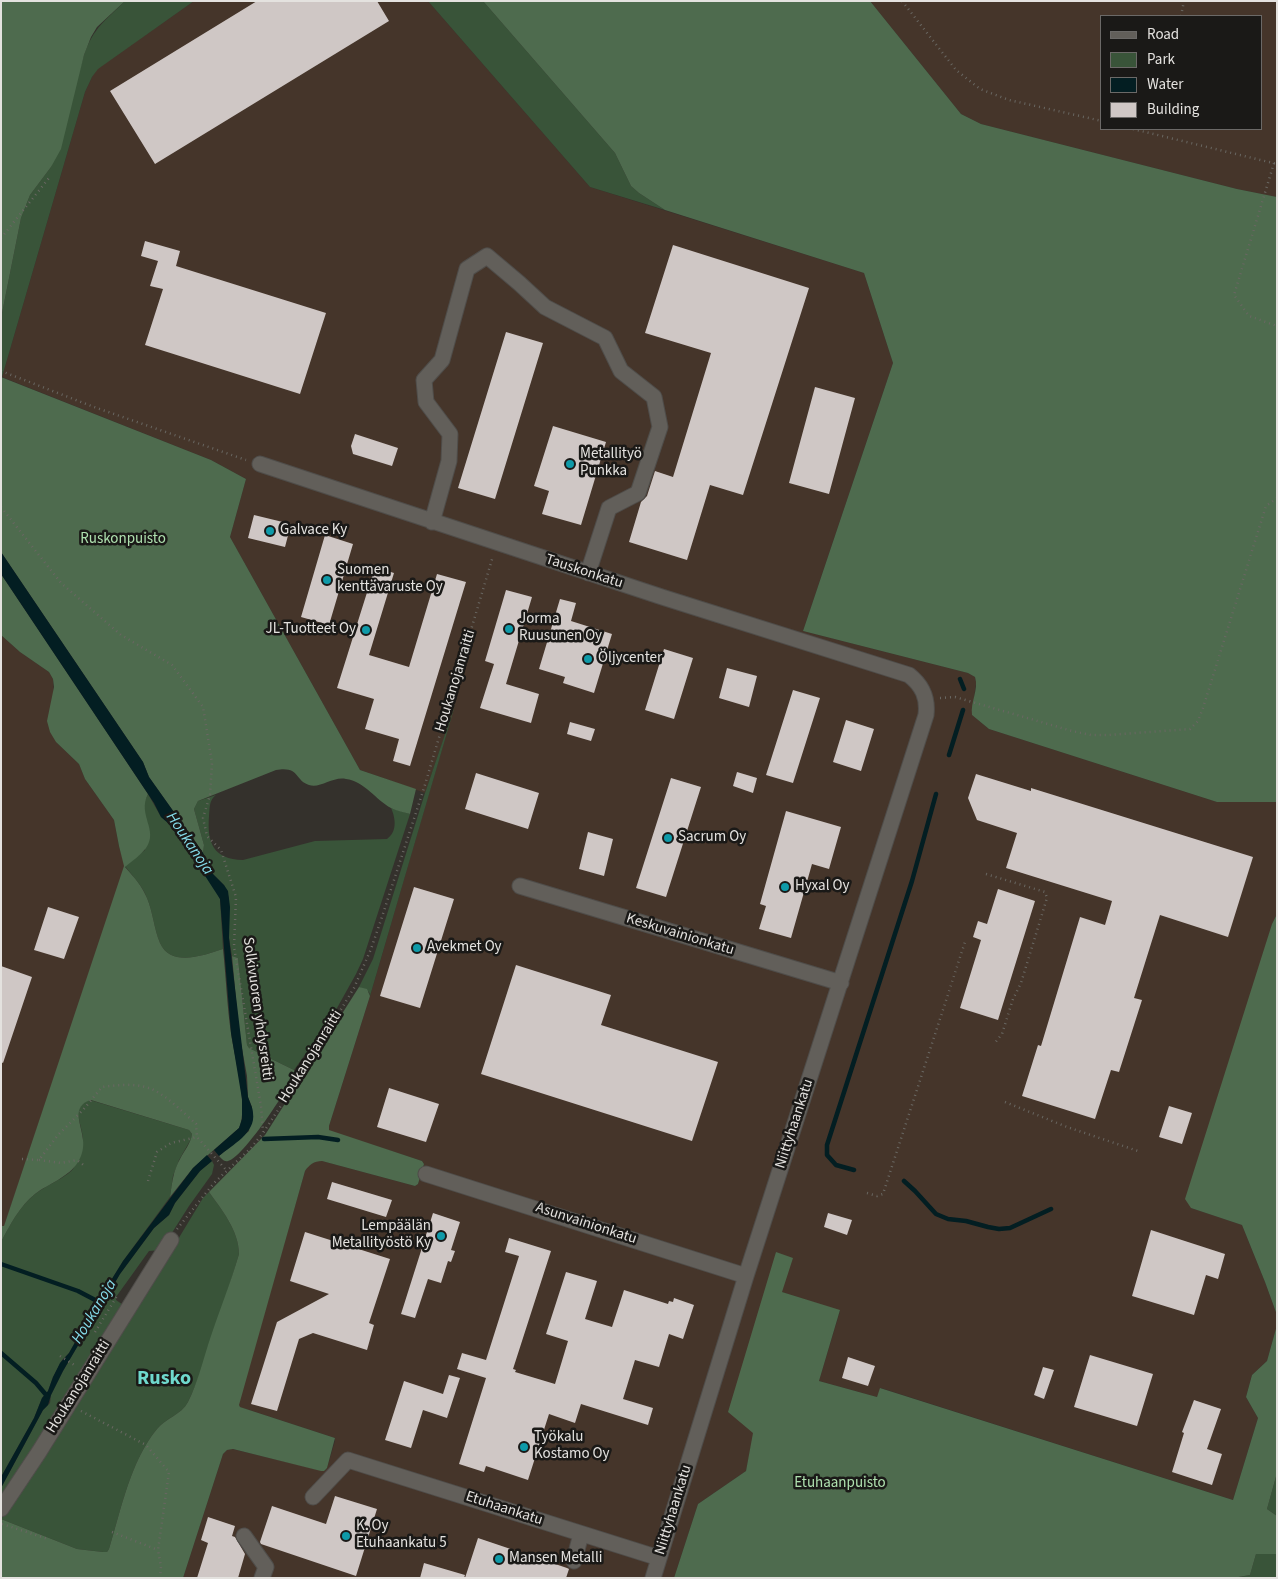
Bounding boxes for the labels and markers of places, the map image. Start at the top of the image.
place label: Metallityö Punkka [580,446,642,481]
marker: Metallityö Punkka [564,458,576,470]
place label: Galvace Ky [280,522,347,540]
marker: Galvace Ky [264,525,276,537]
place label: Suomen kenttävaruste Oy [337,562,443,597]
marker: Suomen kenttävaruste Oy [321,574,333,586]
place label: Jorma Ruusunen Oy [519,611,602,646]
place label: JL-Tuotteet Oy [266,621,356,639]
marker: Jorma Ruusunen Oy [503,623,515,635]
marker: JL-Tuotteet Oy [360,624,372,636]
place label: Öljycenter [598,650,662,668]
marker: Öljycenter [582,653,594,665]
place label: Sacrum Oy [678,829,746,847]
marker: Sacrum Oy [662,832,674,844]
place label: Hyxal Oy [795,878,849,896]
marker: Hyxal Oy [779,881,791,893]
place label: Avekmet Oy [427,939,502,957]
marker: Avekmet Oy [411,942,423,954]
place label: Lempäälän Metallityöstö Ky [332,1218,431,1253]
marker: Lempäälän Metallityöstö Ky [435,1230,447,1242]
place label: Työkalu Kostamo Oy [534,1429,609,1464]
marker: Työkalu Kostamo Oy [518,1441,530,1453]
place label: K. Oy Etuhaankatu 5 [356,1518,447,1553]
marker: K. Oy Etuhaankatu 5 [340,1530,352,1542]
place label: Mansen Metalli [509,1550,602,1568]
marker: Mansen Metalli [493,1553,505,1565]

